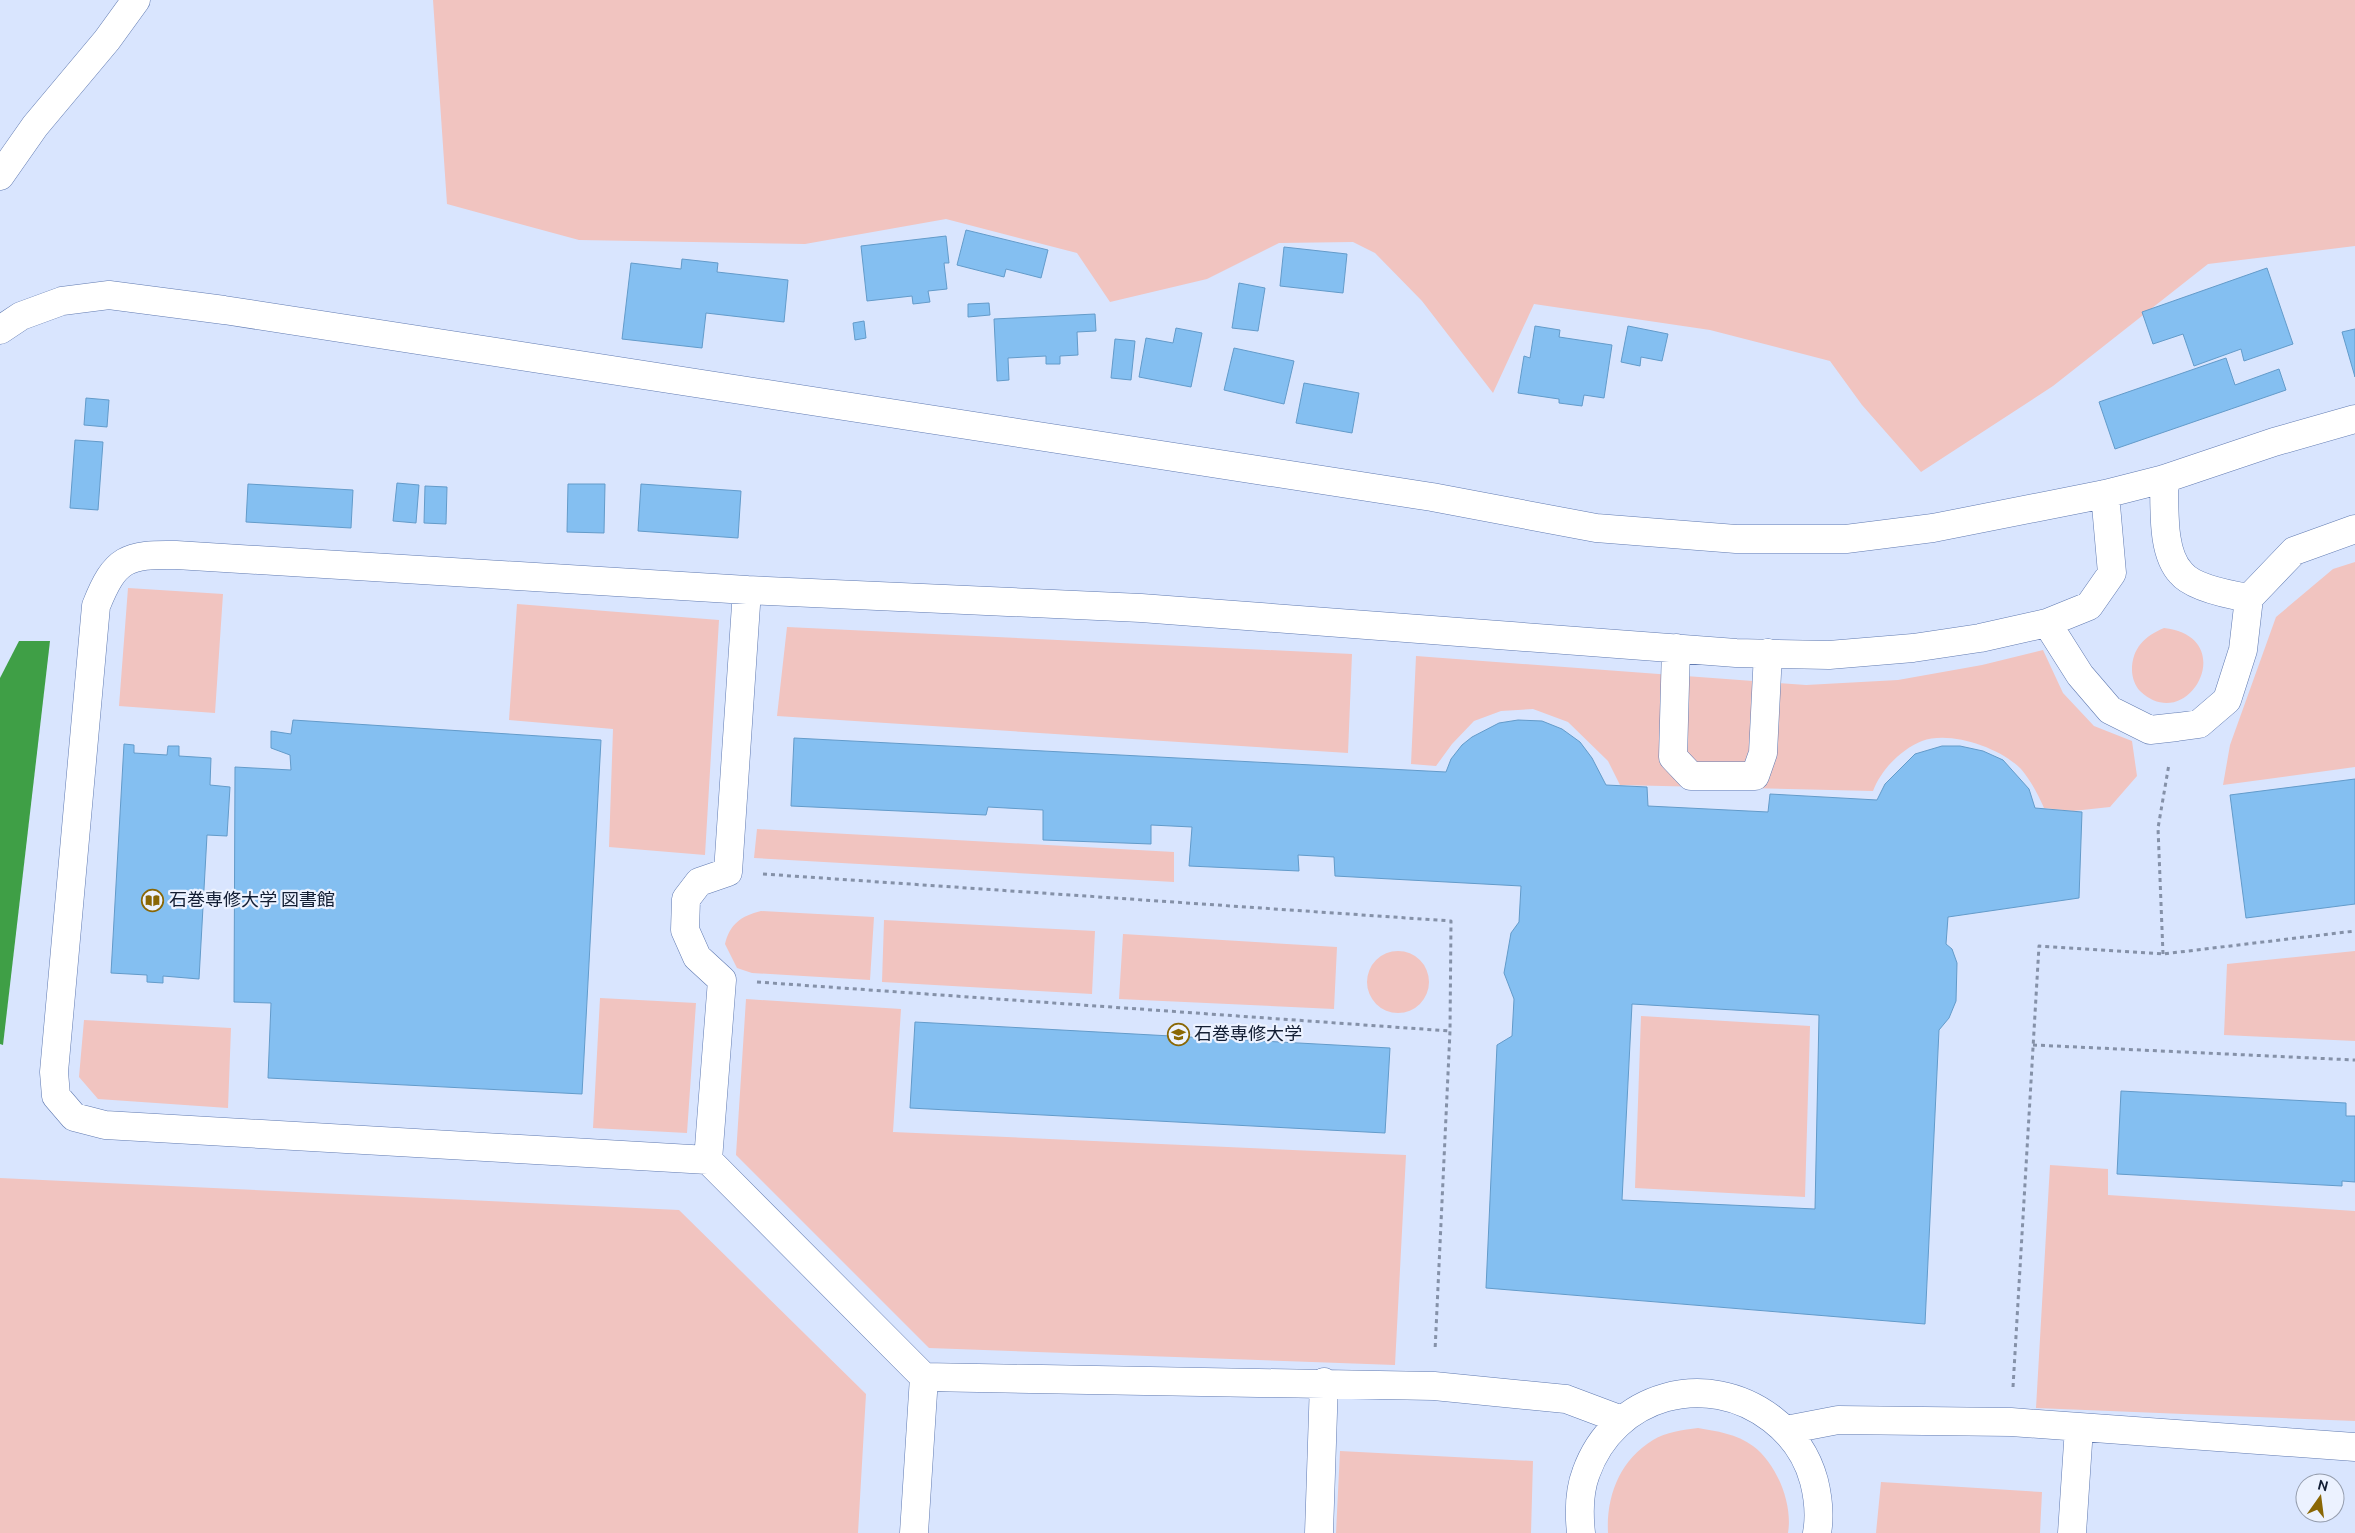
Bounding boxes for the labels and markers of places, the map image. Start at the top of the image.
library icon: 石巻専修大学 図書館 [141,888,165,912]
place label: 石巻専修大学 図書館 [169,889,335,909]
school or university icon: 石巻専修大学 [1166,1022,1190,1046]
place label: 石巻専修大学 [1194,1023,1302,1043]

